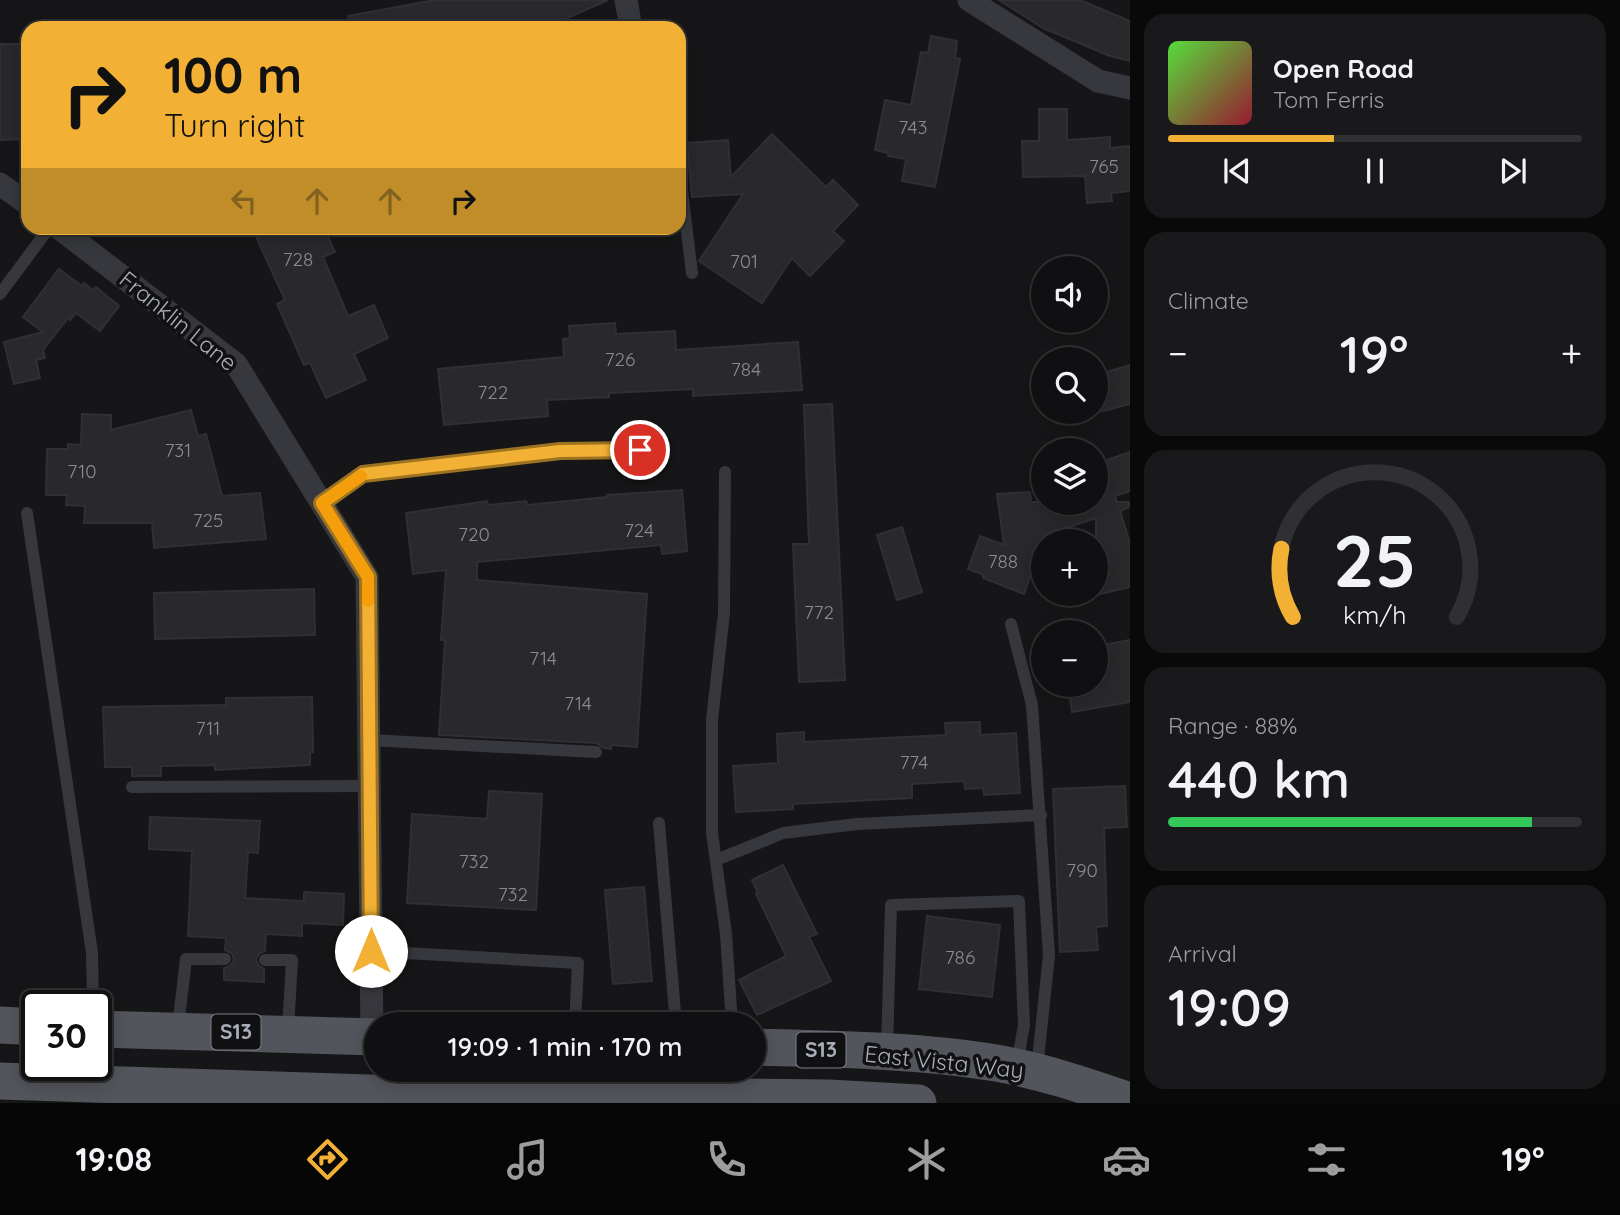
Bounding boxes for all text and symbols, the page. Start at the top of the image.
text: 100 m [164,44,302,105]
icon: right [49,49,140,140]
text: Open Road [1273,52,1414,85]
text: Tom Ferris [1273,85,1384,114]
text: Turn right [164,105,305,145]
house number: 743 [899,115,927,139]
icon: previous [1218,152,1256,190]
icon: pause [1356,152,1394,190]
icon: next [1494,152,1532,190]
house number: 765 [1089,154,1119,178]
icon: left [225,182,263,220]
icon: ahead [298,182,336,220]
icon: ahead [371,182,409,220]
icon: right [444,182,482,220]
house number: 728 [283,247,313,271]
house number: 701 [730,249,758,273]
map controls [1031,256,1108,697]
button: sound [1031,256,1108,333]
street label: Franklin Lane [114,264,243,377]
text: Climate [1168,286,1249,315]
text: 19° [1340,321,1409,386]
text: − [1168,329,1188,377]
text: + [1561,329,1582,377]
house number: 726 [605,347,635,371]
button: search [1031,347,1108,424]
house number: 784 [731,357,761,381]
house number: 722 [478,380,508,404]
pin [610,420,670,480]
icon: arrive [621,431,659,469]
house number: 731 [165,438,191,462]
button: layers [1031,438,1108,515]
house number: 710 [68,459,97,483]
house number: 725 [193,508,223,532]
text: 25 [1333,515,1417,606]
house number: 724 [624,518,654,542]
house number: 720 [458,522,490,546]
button: + [1031,529,1108,606]
house number: 788 [988,549,1018,573]
text: km/h [1343,599,1407,630]
house number: 772 [804,600,834,624]
button: − [1031,620,1108,697]
house number: 714 [529,646,557,670]
house number: 714 [564,691,592,715]
text: Range · 88% [1168,711,1297,740]
house number: 711 [196,716,220,740]
text: 440 km [1168,746,1350,811]
house number: 774 [900,750,928,774]
house number: 732 [459,849,489,873]
house number: 790 [1066,858,1098,882]
house number: 732 [498,882,528,906]
position arrow [334,914,408,988]
text: Arrival [1168,939,1237,968]
house number: 786 [945,945,975,969]
text: 19:09 [1168,974,1291,1039]
speed limit sign: 30 [21,990,112,1081]
road number: S13 [212,1014,260,1050]
text: 19:09 · 1 min · 170 m [448,1030,682,1063]
road number: S13 [796,1032,846,1068]
street label: East Vista Way [863,1039,1025,1084]
icon: directions [303,1135,352,1184]
icon: music [503,1135,552,1184]
icon: phone [702,1135,751,1184]
icon: climate [902,1135,951,1184]
icon: car [1102,1135,1151,1184]
icon: filters [1302,1135,1351,1184]
text: 19:08 [75,1139,152,1179]
text: 19° [1501,1139,1545,1179]

